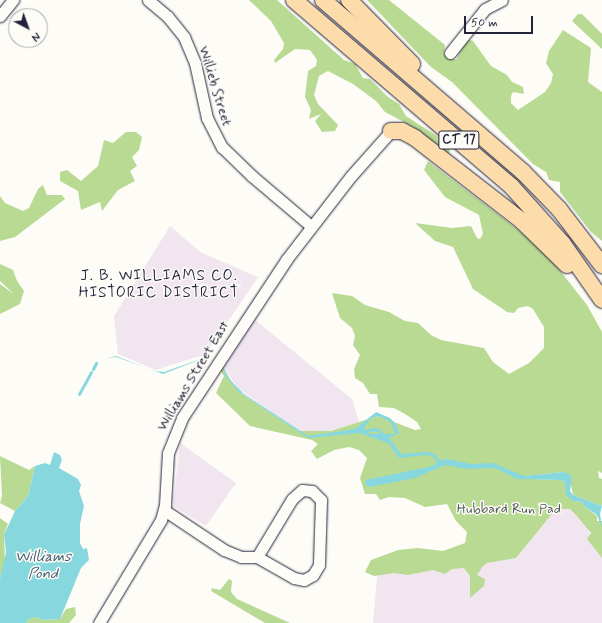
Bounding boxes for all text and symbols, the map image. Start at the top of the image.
north arrow [8,8,48,48]
scale bar [466,8,535,34]
text: 50 m [471,15,498,31]
text: N [28,29,43,44]
street label: Willieb Street [195,43,235,129]
road number: CT 17 [438,129,480,151]
district label: J. B. WILLIAMS CO. HISTORIC DISTRICT [80,267,238,302]
street label: Williams Street East [154,318,232,434]
park label: Hubbard Run Pad [457,501,561,517]
water label: Williams Pond [15,548,71,583]

